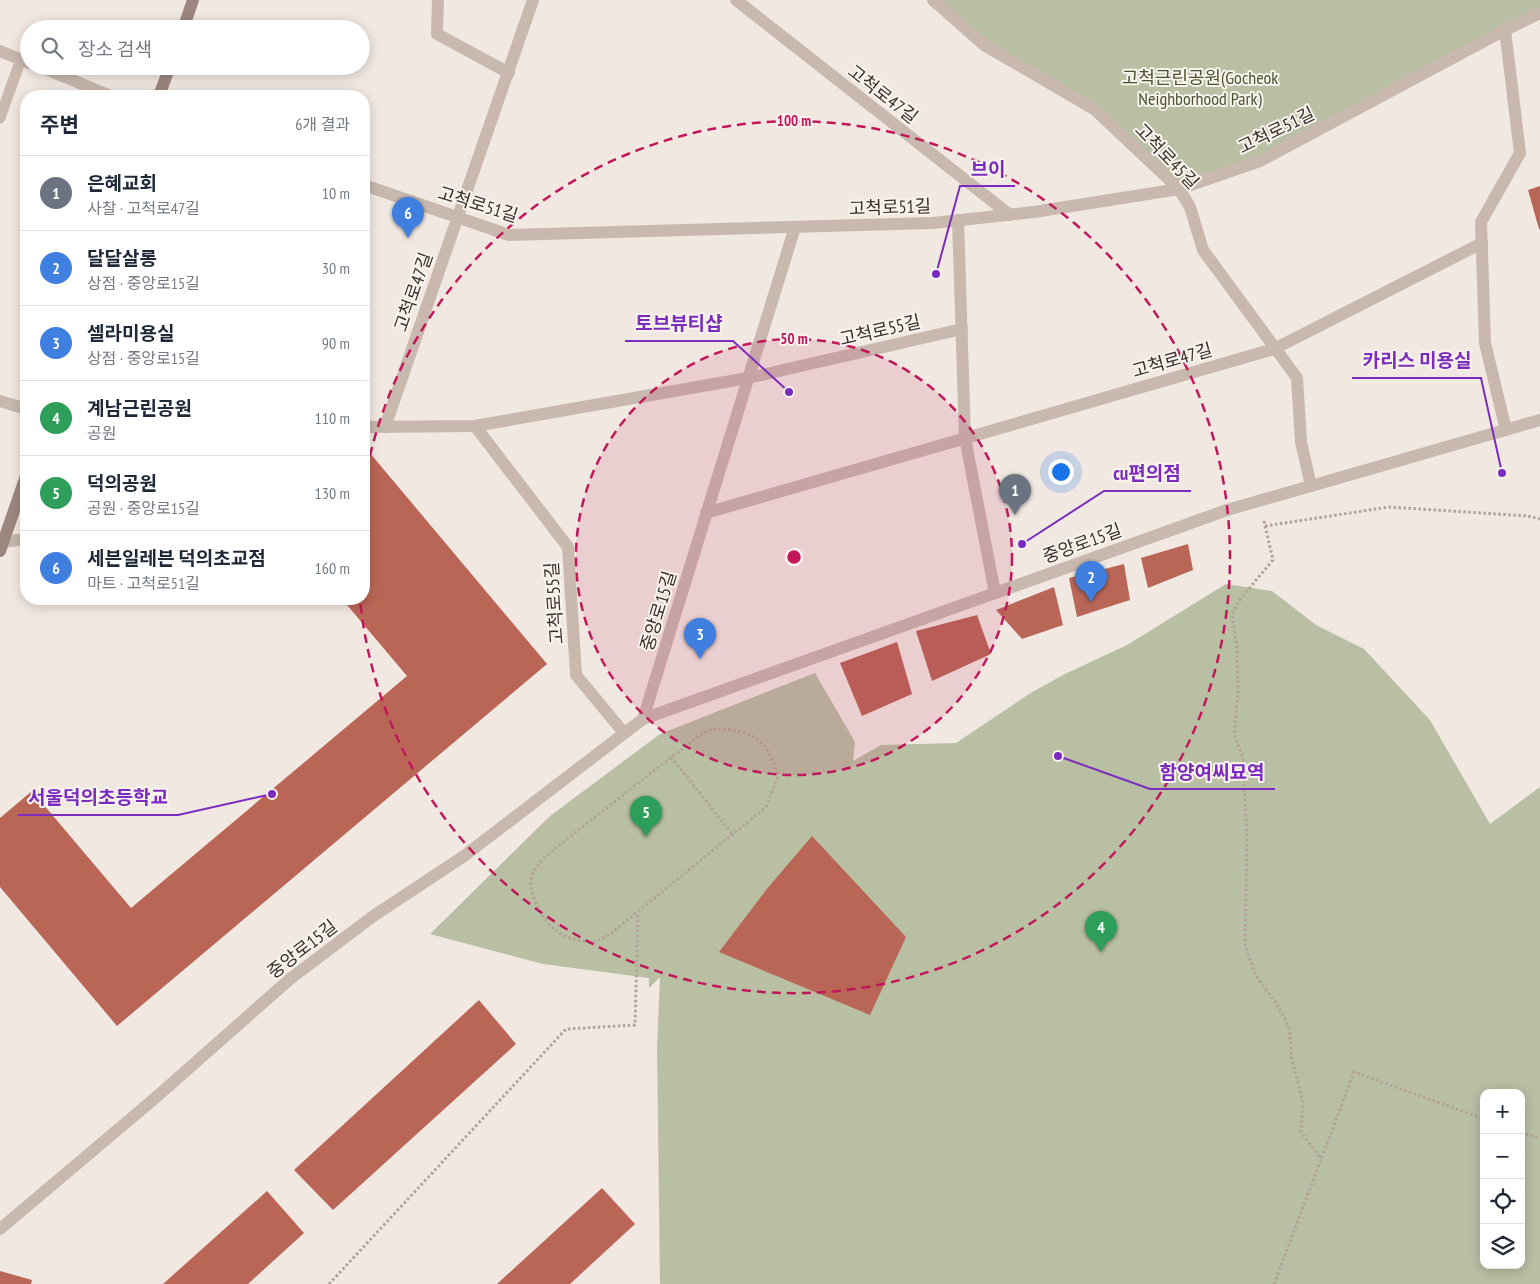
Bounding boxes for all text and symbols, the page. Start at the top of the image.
search box [20,20,370,75]
icon: search [38,34,66,62]
text: 장소 검색 [78,37,152,61]
street label: 고척로47길 [843,60,923,128]
park label: 고척근린공원(Gocheok Neighborhood Park) [1122,66,1278,110]
street label: 고척로51길 [1234,102,1318,158]
text: 주변 [40,111,79,138]
text: 100 m [777,111,811,130]
text: 6개 결과 [295,114,350,134]
street label: 고척로45길 [1130,118,1204,194]
callout: 브이 [960,152,1015,186]
text: 브이 [971,157,1005,181]
text: 은혜교회 [87,171,157,195]
street label: 고척로51길 [435,181,521,227]
text: 1 [52,183,60,203]
text: 10 m [322,183,350,203]
street label: 고척로51길 [848,194,932,220]
pin: 6 [392,197,424,238]
text: 사찰 · 고척로47길 [87,198,200,218]
text: 달달살롱 [87,246,157,270]
street label: 고척로47길 [389,249,437,335]
text: 2 [52,258,60,278]
text: 30 m [322,258,350,278]
text: 상점 · 중앙로15길 [87,273,200,293]
callout: 토브뷰티샵 [625,307,733,341]
street label: 고척로55길 [837,310,923,350]
text: 토브뷰티샵 [635,311,723,335]
text: 셀라미용실 [87,321,174,345]
text: 50 m [780,329,808,348]
text: 3 [52,333,60,353]
text: 90 m [322,333,350,353]
street label: 고척로47길 [1129,338,1215,382]
callout: 카리스 미용실 [1352,344,1481,378]
text: 상점 · 중앙로15길 [87,348,200,368]
text: 카리스 미용실 [1363,348,1471,372]
text: 계남근린공원 [87,396,192,420]
text: 4 [52,408,60,428]
text: 110 m [315,408,350,428]
text: 공원 [87,423,116,443]
callout: cu편의점 [1104,457,1191,491]
your location [1048,459,1074,485]
text: cu편의점 [1113,461,1181,485]
text: 덕의공원 [87,471,157,495]
pin: 1 [999,474,1031,515]
text: 5 [52,483,60,503]
text: 130 m [315,483,350,503]
text: 공원 · 중앙로15길 [87,498,200,518]
street label: 중앙로15길 [1039,518,1125,568]
text: 세븐일레븐 덕의초교점 [87,546,266,570]
centre of rings [785,548,803,566]
text: 6 [52,558,60,578]
text: 160 m [315,558,350,578]
street label: 고척로55길 [540,561,568,645]
pin: 2 [1075,561,1107,602]
street label: 중앙로15길 [635,568,681,654]
text: 마트 · 고척로51길 [87,573,200,593]
pin: 3 [684,618,716,659]
callout: 함양여씨묘역 [1150,755,1275,789]
text: 함양여씨묘역 [1160,760,1264,784]
callout: 서울덕의초등학교 [18,781,178,815]
text: 서울덕의초등학교 [28,785,168,809]
pin: 5 [630,796,662,837]
pin: 4 [1085,911,1117,952]
street label: 중앙로15길 [262,915,342,983]
map controls [1480,1089,1525,1269]
button: + [1480,1089,1525,1134]
button: − [1480,1134,1525,1179]
button: locate [1480,1179,1525,1224]
button: layers [1480,1224,1525,1269]

